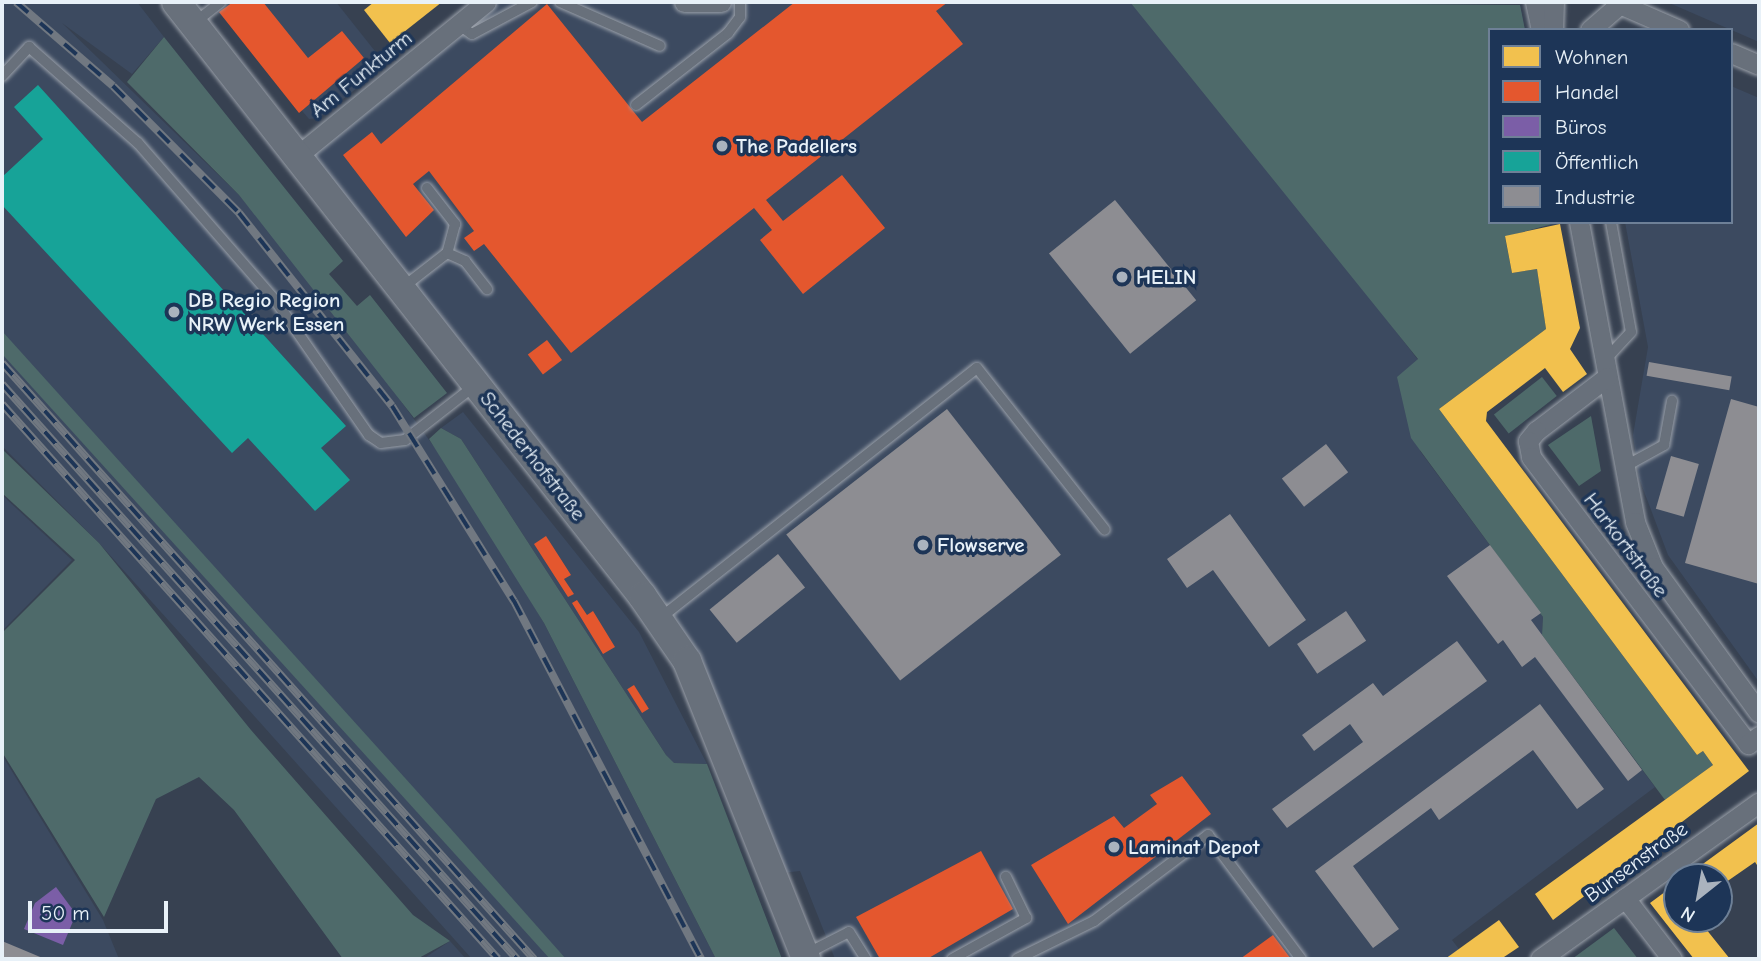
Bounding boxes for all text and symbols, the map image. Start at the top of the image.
street label: Am Funkturm [305,25,417,123]
legend [1488,28,1733,224]
text: Wohnen [1555,45,1628,69]
text: Handel [1555,80,1619,104]
text: Büros [1555,115,1606,139]
place label: The Padellers [736,133,857,159]
marker: The Padellers [714,138,730,154]
text: Öffentlich [1555,150,1639,174]
text: Industrie [1555,185,1635,209]
place label: HELIN [1136,264,1196,290]
marker: HELIN [1114,269,1130,285]
place label: DB Regio Region NRW Werk Essen [188,287,344,337]
marker: DB Regio Region NRW Werk Essen [166,304,182,320]
street label: Schederhofstraße [475,387,591,525]
street label: Harkortstraße [1578,488,1674,602]
place label: Flowserve [937,532,1025,558]
marker: Flowserve [915,537,931,553]
street label: Bunsenstraße [1580,816,1692,908]
place label: Laminat Depot [1128,834,1260,860]
marker: Laminat Depot [1106,839,1122,855]
north arrow [1663,863,1733,933]
scale bar [32,888,172,932]
text: 50 m [41,901,90,925]
text: N [1677,902,1699,927]

